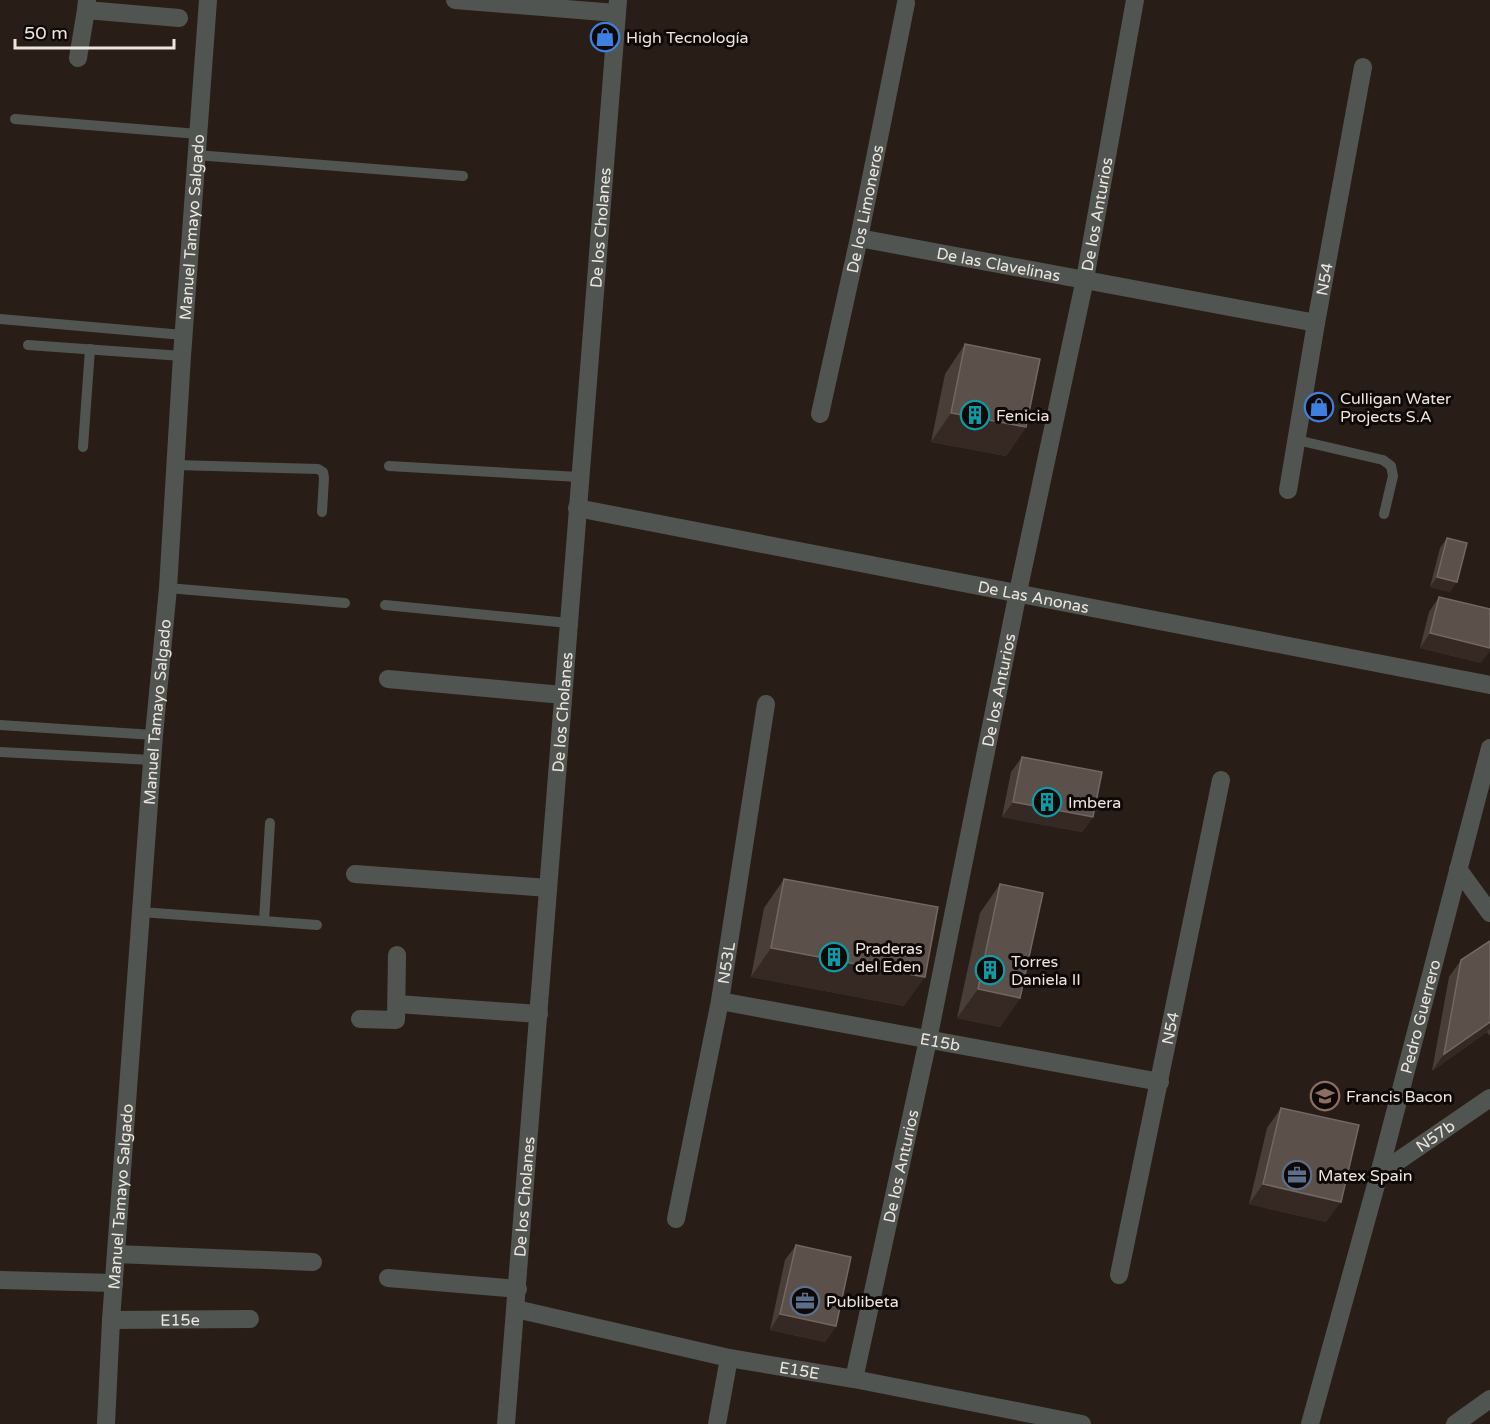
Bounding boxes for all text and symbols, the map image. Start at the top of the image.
scale bar [15,12,174,50]
shop icon: High Tecnología [589,21,621,53]
text: 50 m [24,22,68,44]
place label: High Tecnología [626,28,748,48]
street label: Manuel Tamayo Salgado [176,134,209,321]
street label: De los Limoneros [843,143,888,275]
street label: De los Anturios [1078,156,1118,273]
street label: De los Cholanes [586,167,616,289]
street label: De las Clavelinas [935,244,1062,286]
street label: N54 [1312,261,1338,297]
place label: Culligan Water Projects S.A [1340,389,1452,427]
shop icon: Culligan Water Projects S.A [1303,391,1335,423]
building icon: Fenicia [959,399,991,431]
place label: Fenicia [996,406,1049,426]
street label: De Las Anonas [976,577,1091,618]
street label: Manuel Tamayo Salgado [140,618,176,805]
street label: De los Anturios [978,632,1020,749]
street label: De los Cholanes [548,651,578,773]
building icon: Imbera [1031,786,1063,818]
place label: Imbera [1068,793,1121,813]
place label: Praderas del Eden [855,939,923,977]
street label: N53L [714,941,740,985]
building icon: Praderas del Eden [818,941,850,973]
place label: Torres Daniela II [1011,952,1081,990]
building icon: Torres Daniela II [974,954,1006,986]
street label: Pedro Guerrero [1397,958,1445,1076]
street label: N54 [1158,1010,1184,1047]
street label: E15b [918,1029,962,1056]
school or university icon: Francis Bacon [1309,1080,1341,1112]
place label: Francis Bacon [1346,1087,1453,1107]
street label: Manuel Tamayo Salgado [104,1103,138,1290]
street label: De los Anturios [879,1108,924,1225]
street label: N57b [1412,1116,1459,1157]
street label: De los Cholanes [510,1136,540,1258]
office icon: Matex Spain [1281,1159,1313,1191]
place label: Matex Spain [1318,1166,1413,1186]
office icon: Publibeta [789,1285,821,1317]
place label: Publibeta [826,1292,899,1312]
street label: E15e [160,1310,200,1331]
street label: E15E [778,1358,821,1384]

